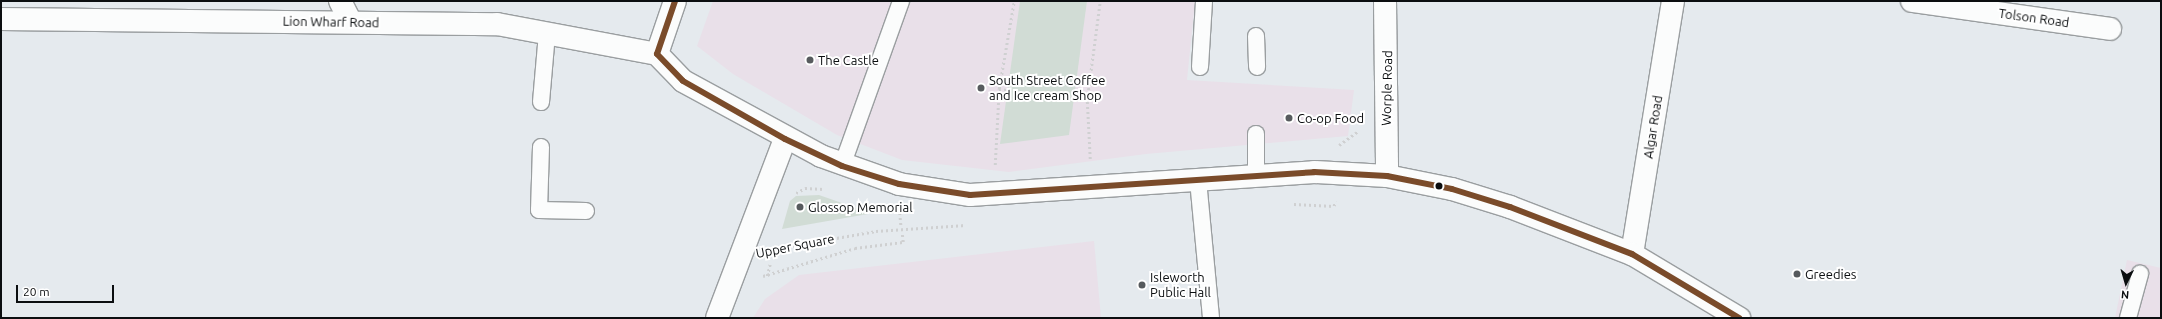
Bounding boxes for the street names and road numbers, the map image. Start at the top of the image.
street label: Tolson Road [1998,5,2070,31]
street label: Lion Wharf Road [283,13,379,31]
street label: Worple Road [1379,50,1395,126]
street label: Algar Road [1640,94,1666,160]
street label: Upper Square [754,231,836,261]

